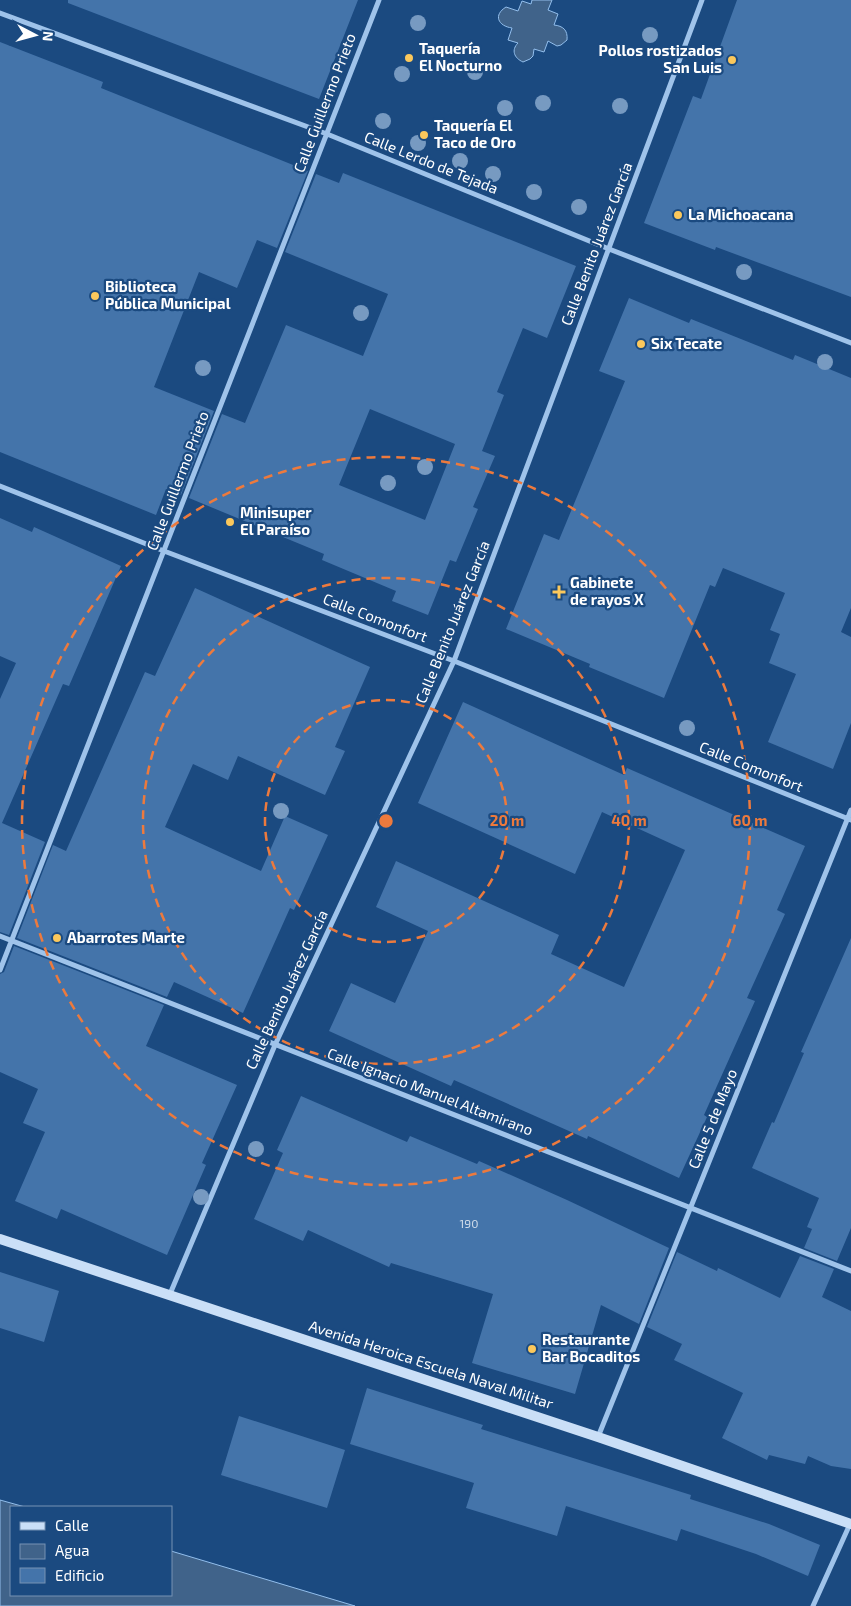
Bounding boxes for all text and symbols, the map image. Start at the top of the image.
north arrow [10,10,60,60]
text: N [39,30,57,42]
street label: Calle Guillermo Prieto [289,30,359,175]
place label: Taquería El Nocturno [419,39,502,74]
place label: Pollos rostizados San Luis [598,41,722,76]
marker: Taquería El Nocturno [403,52,415,64]
marker: Pollos rostizados San Luis [726,54,738,66]
place label: Taquería El Taco de Oro [434,116,516,151]
street label: Calle Lerdo de Tejada [361,127,501,198]
marker: Taquería El Taco de Oro [418,129,430,141]
street label: Calle Benito Juárez García [557,159,636,328]
place label: La Michoacana [688,205,794,223]
marker: La Michoacana [672,209,684,221]
place label: Biblioteca Pública Municipal [105,277,231,312]
marker: Biblioteca Pública Municipal [89,290,101,302]
place label: Six Tecate [651,334,722,352]
marker: Six Tecate [635,338,647,350]
street label: Calle Guillermo Prieto [142,408,212,553]
place label: Minisuper El Paraíso [240,503,312,538]
marker: Minisuper El Paraíso [224,516,236,528]
street label: Calle Benito Juárez García [411,538,493,706]
place label: Gabinete de rayos X [570,573,644,609]
marker: Gabinete de rayos X [552,585,566,599]
street label: Calle Comonfort [321,589,430,645]
street label: Calle Comonfort [697,737,806,795]
text: 20 m [490,811,524,829]
text: 40 m [611,811,647,829]
text: 60 m [733,811,767,829]
centre of rings [377,812,395,830]
street label: Calle Benito Juárez García [241,907,331,1072]
place label: Abarrotes Marte [67,928,185,946]
marker: Abarrotes Marte [51,932,63,944]
street label: Calle Ignacio Manuel Altamirano [325,1043,536,1139]
street label: Calle 5 de Mayo [684,1066,740,1171]
house number: 190 [460,1216,478,1230]
street label: Avenida Heroica Escuela Naval Militar [307,1316,556,1412]
place label: Restaurante Bar Bocaditos [542,1330,640,1365]
marker: Restaurante Bar Bocaditos [526,1343,538,1355]
legend [10,1506,172,1596]
text: Calle [55,1516,89,1534]
text: Agua [55,1541,90,1559]
text: Edificio [55,1566,104,1584]

